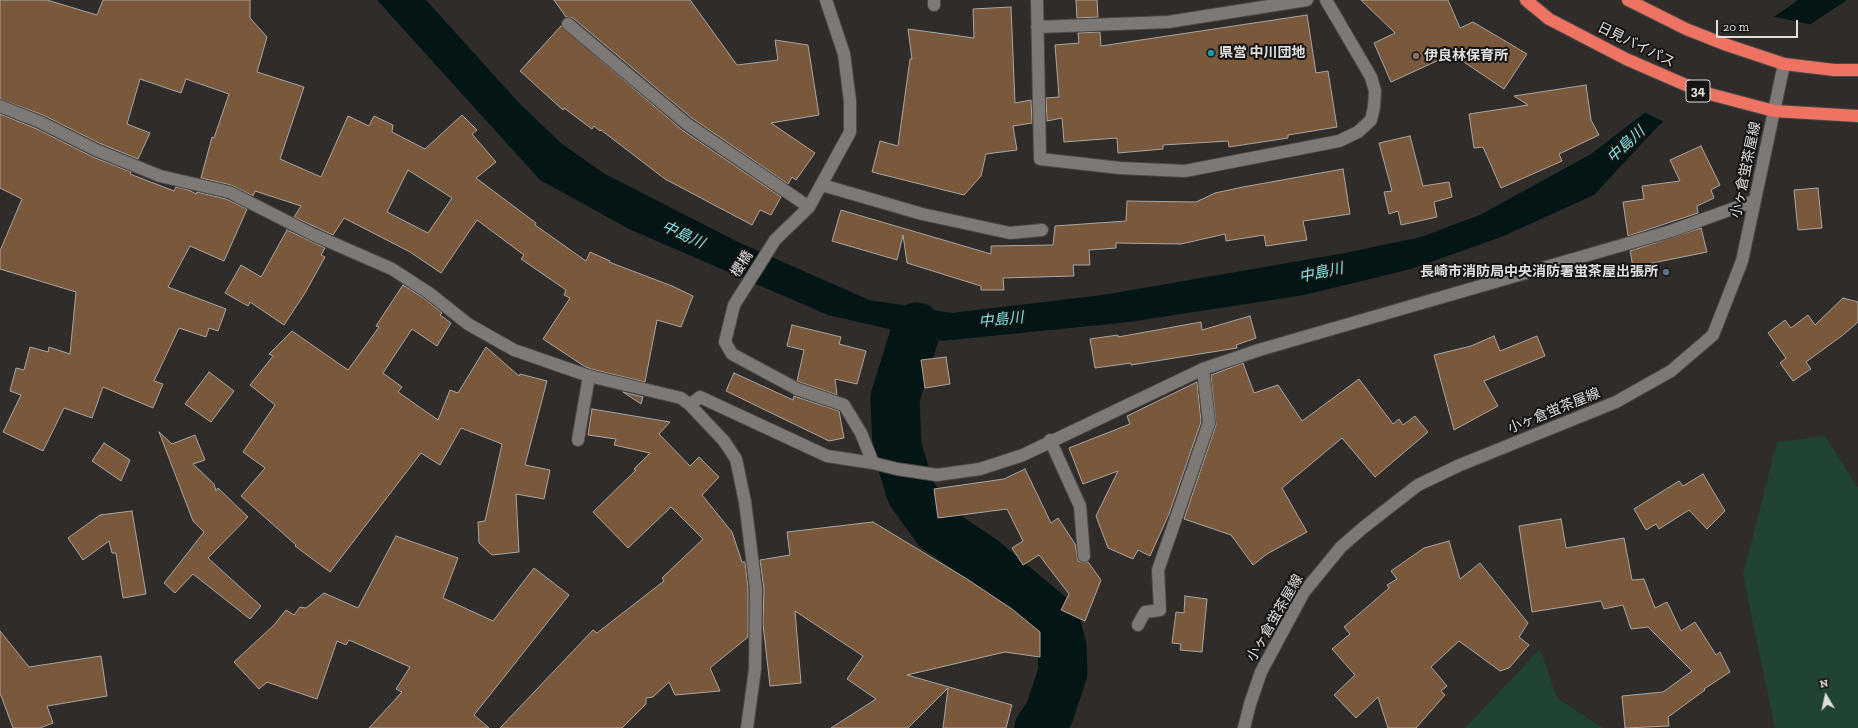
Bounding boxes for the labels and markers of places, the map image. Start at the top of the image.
place label: 県営 中川団地 [1219,45,1306,61]
marker: 県営 中川団地 [1206,48,1216,58]
place label: 伊良林保育所 [1424,48,1508,64]
marker: 伊良林保育所 [1411,51,1421,61]
place label: 長崎市消防局中央消防署蛍茶屋出張所 [1420,264,1658,280]
marker: 長崎市消防局中央消防署蛍茶屋出張所 [1661,267,1671,277]

